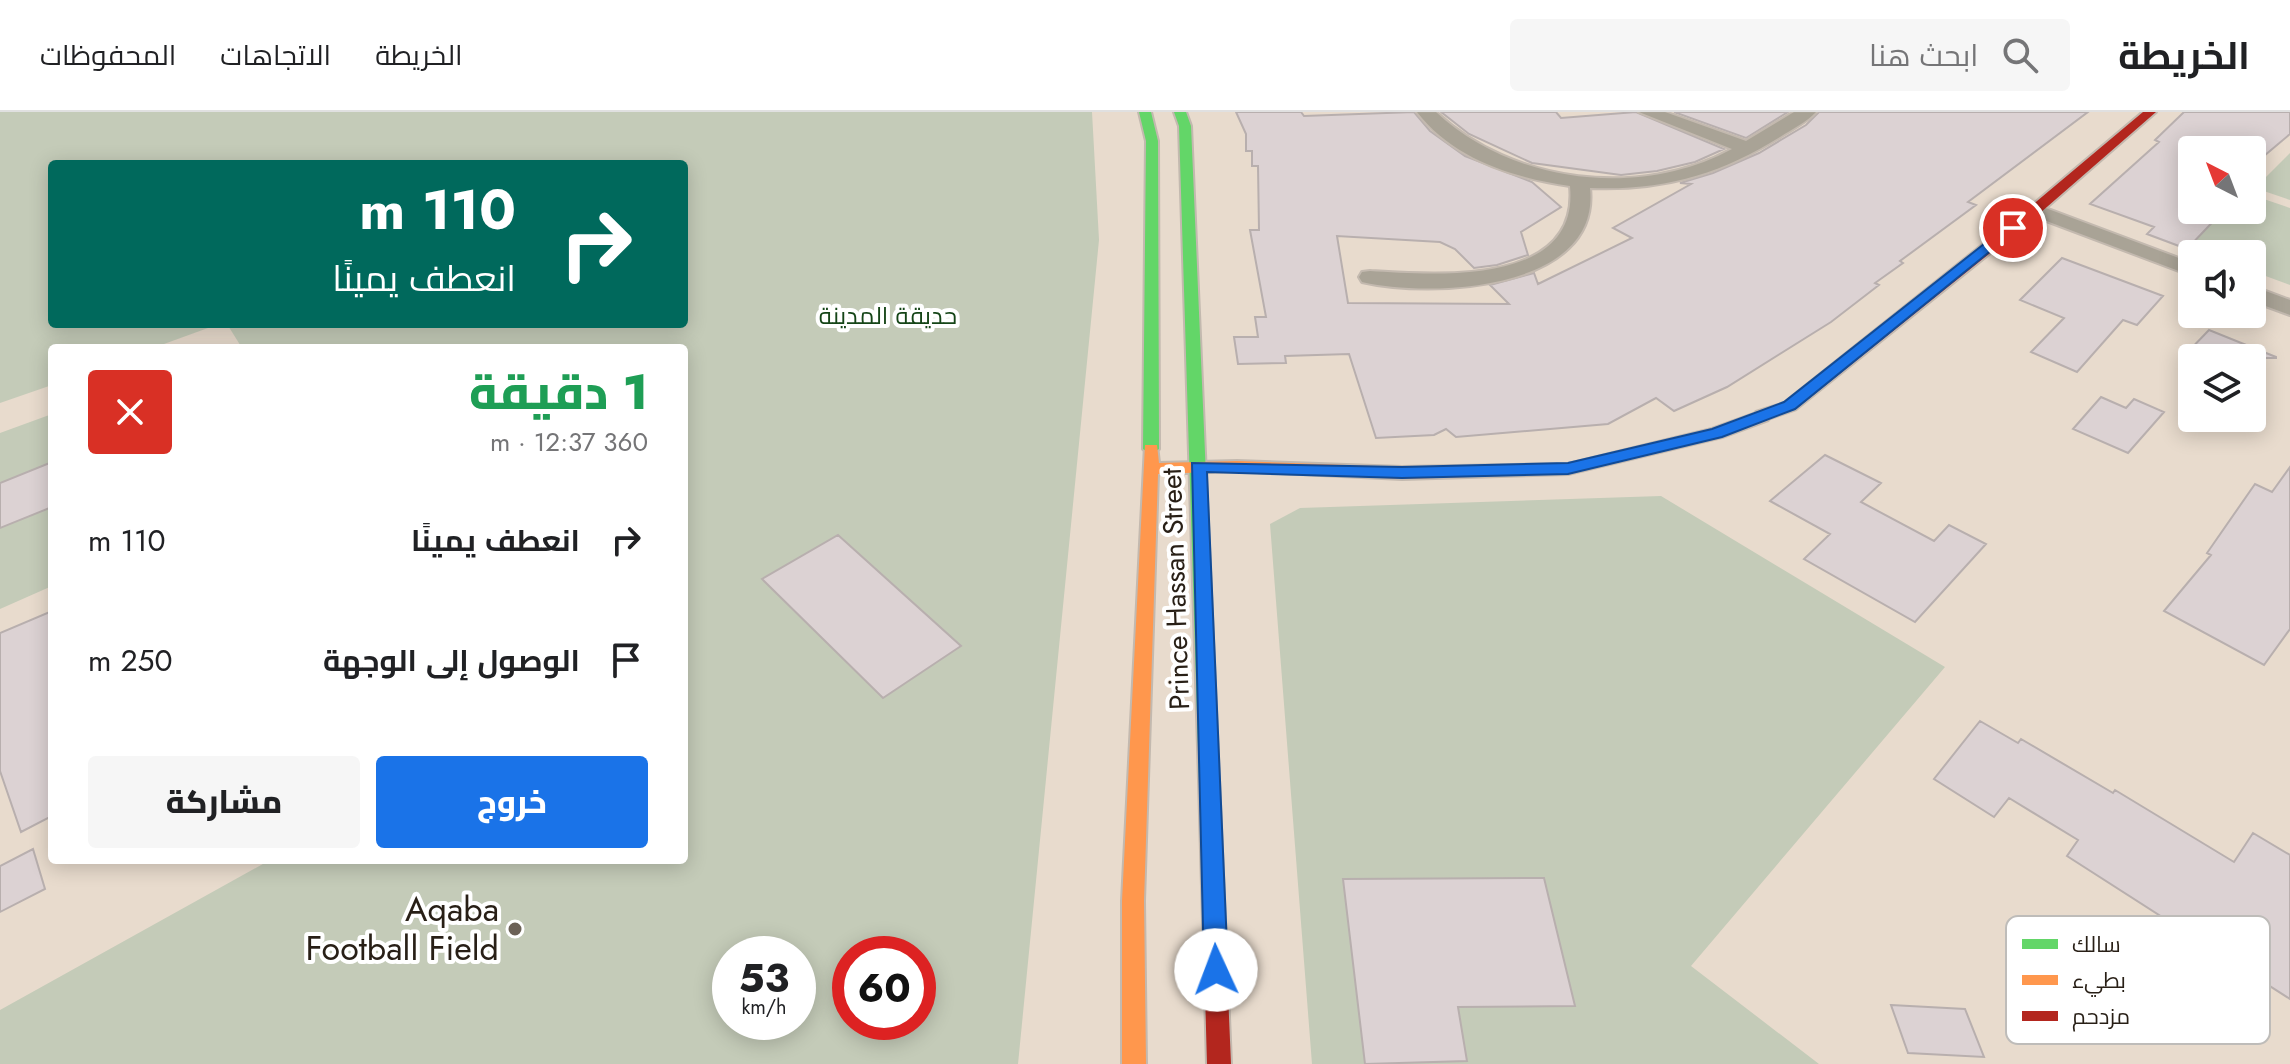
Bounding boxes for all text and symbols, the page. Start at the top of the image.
search box [1510,19,2070,91]
text: الخريطة [2118,28,2250,83]
icon: search [1998,33,2042,77]
text: ابحث هنا [1869,34,1978,77]
text: المحفوظات [40,35,176,76]
text: الاتجاهات [220,35,331,76]
text: الخريطة [375,35,463,76]
north arrow [2178,136,2266,224]
map controls [2178,136,2266,432]
text: 110 m [359,169,516,250]
icon: right [544,192,648,296]
pin [1979,194,2047,262]
icon: arrive [1991,206,2035,250]
button: sound [2178,240,2266,328]
text: انعطف يمينًا [332,252,516,304]
park label: حديقة المدينة [819,298,957,333]
button: layers [2178,344,2266,432]
text: 1 دقيقة [469,358,648,427]
button: close [88,370,172,454]
text: 360 m · 12:37 [490,423,648,461]
street label: Prince Hassan Street [1151,467,1200,711]
icon: right [604,518,648,562]
text: 110 m [88,519,165,562]
text: انعطف يمينًا [411,519,580,562]
icon: arrive [604,638,648,682]
text: 250 m [88,639,172,682]
text: الوصول إلى الوجهة [323,639,580,682]
button: مشاركة [88,756,360,848]
button: خروج [376,756,648,848]
place label: Aqaba Football Field [306,885,499,973]
legend [2006,916,2270,1044]
marker: Aqaba Football Field [506,920,524,938]
position arrow [1174,928,1258,1012]
text: سالك [2072,928,2121,960]
speed limit sign: 60 [832,936,936,1040]
text: 53 [739,949,789,1007]
text: بطيء [2072,964,2126,997]
text: km/h [741,993,787,1022]
text: مزدحم [2072,1000,2130,1032]

